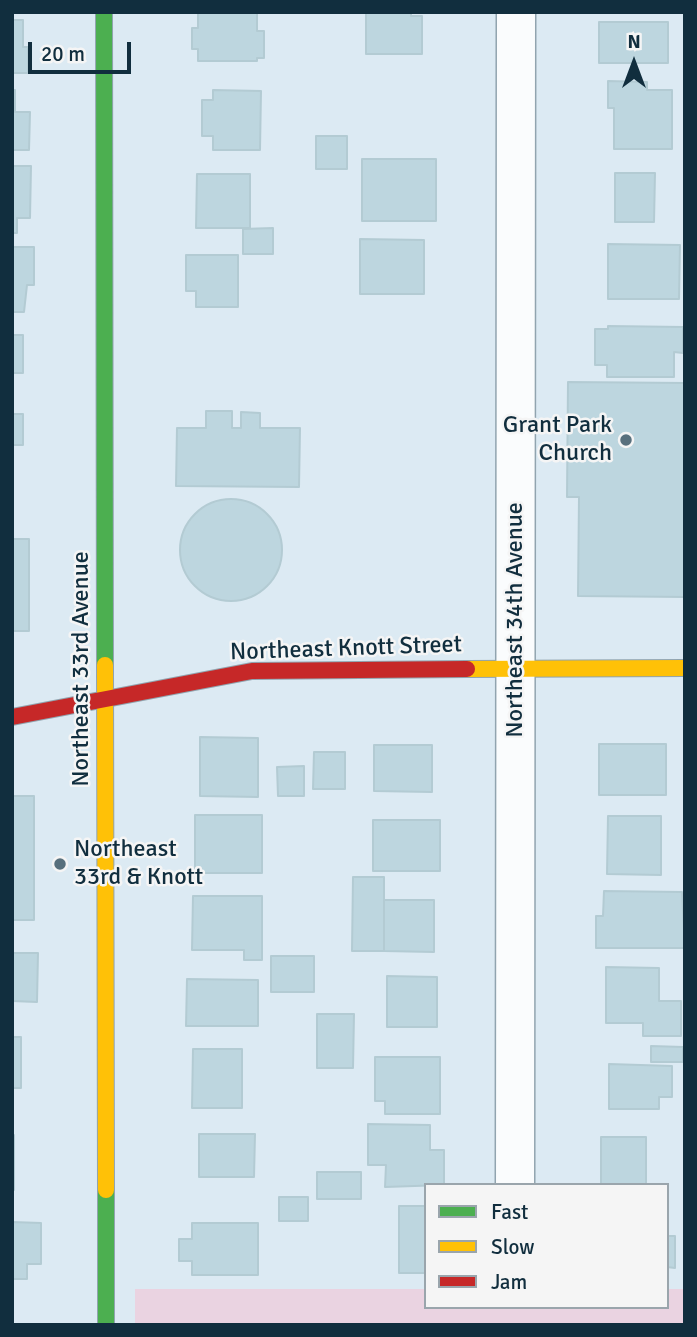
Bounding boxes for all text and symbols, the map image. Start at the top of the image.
scale bar [32,28,135,72]
north arrow [599,28,669,98]
text: N [627,30,641,54]
text: 20 m [41,41,85,67]
place label: Grant Park Church [503,412,612,468]
marker: Grant Park Church [618,432,634,448]
street label: Northeast 34th Avenue [502,502,530,738]
street label: Northeast 33rd Avenue [68,551,96,787]
street label: Northeast Knott Street [229,631,463,667]
place label: Northeast 33rd & Knott [74,836,203,892]
marker: Northeast 33rd & Knott [52,856,68,872]
legend [424,1183,669,1309]
text: Fast [491,1199,528,1225]
text: Slow [491,1234,535,1260]
text: Jam [491,1269,527,1295]

